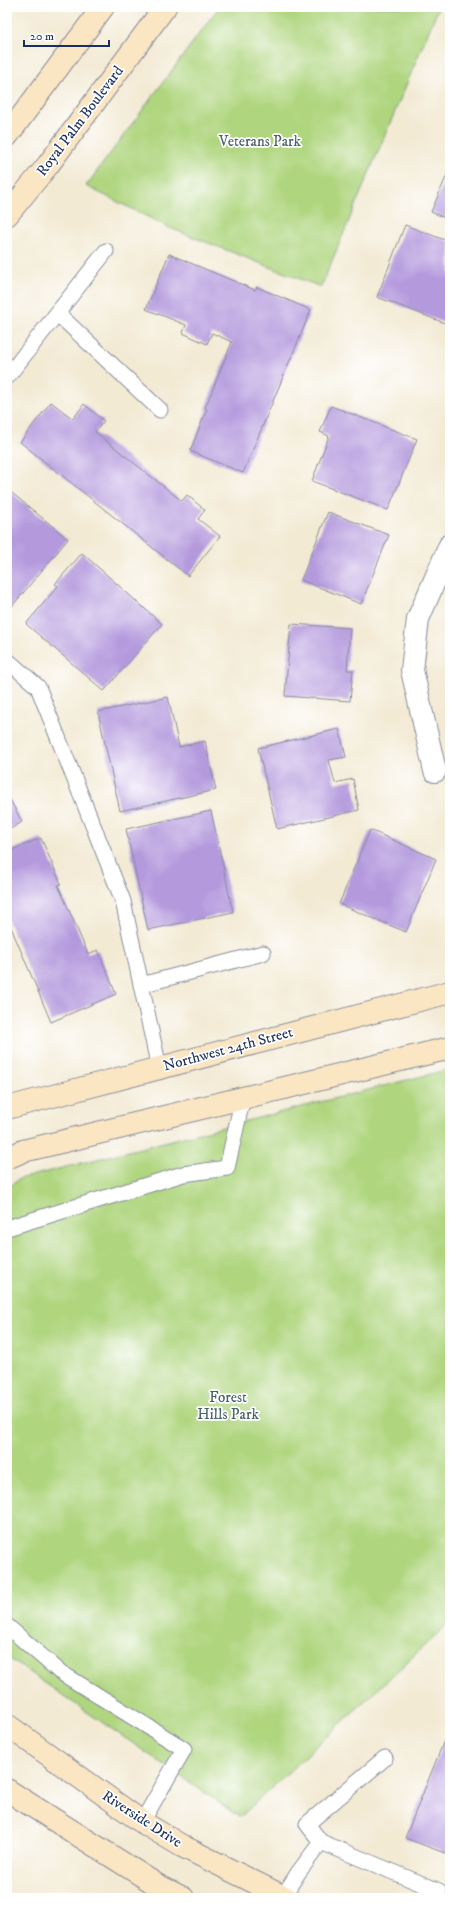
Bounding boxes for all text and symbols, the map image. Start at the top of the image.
scale bar [24,22,109,48]
text: 20 m [30,29,54,44]
street label: Royal Palm Boulevard [32,62,128,180]
park label: Veterans Park [218,132,302,151]
street label: Northwest 24th Street [161,1022,295,1075]
park label: Forest Hills Park [197,1388,259,1424]
street label: Riverside Drive [99,1786,185,1852]

